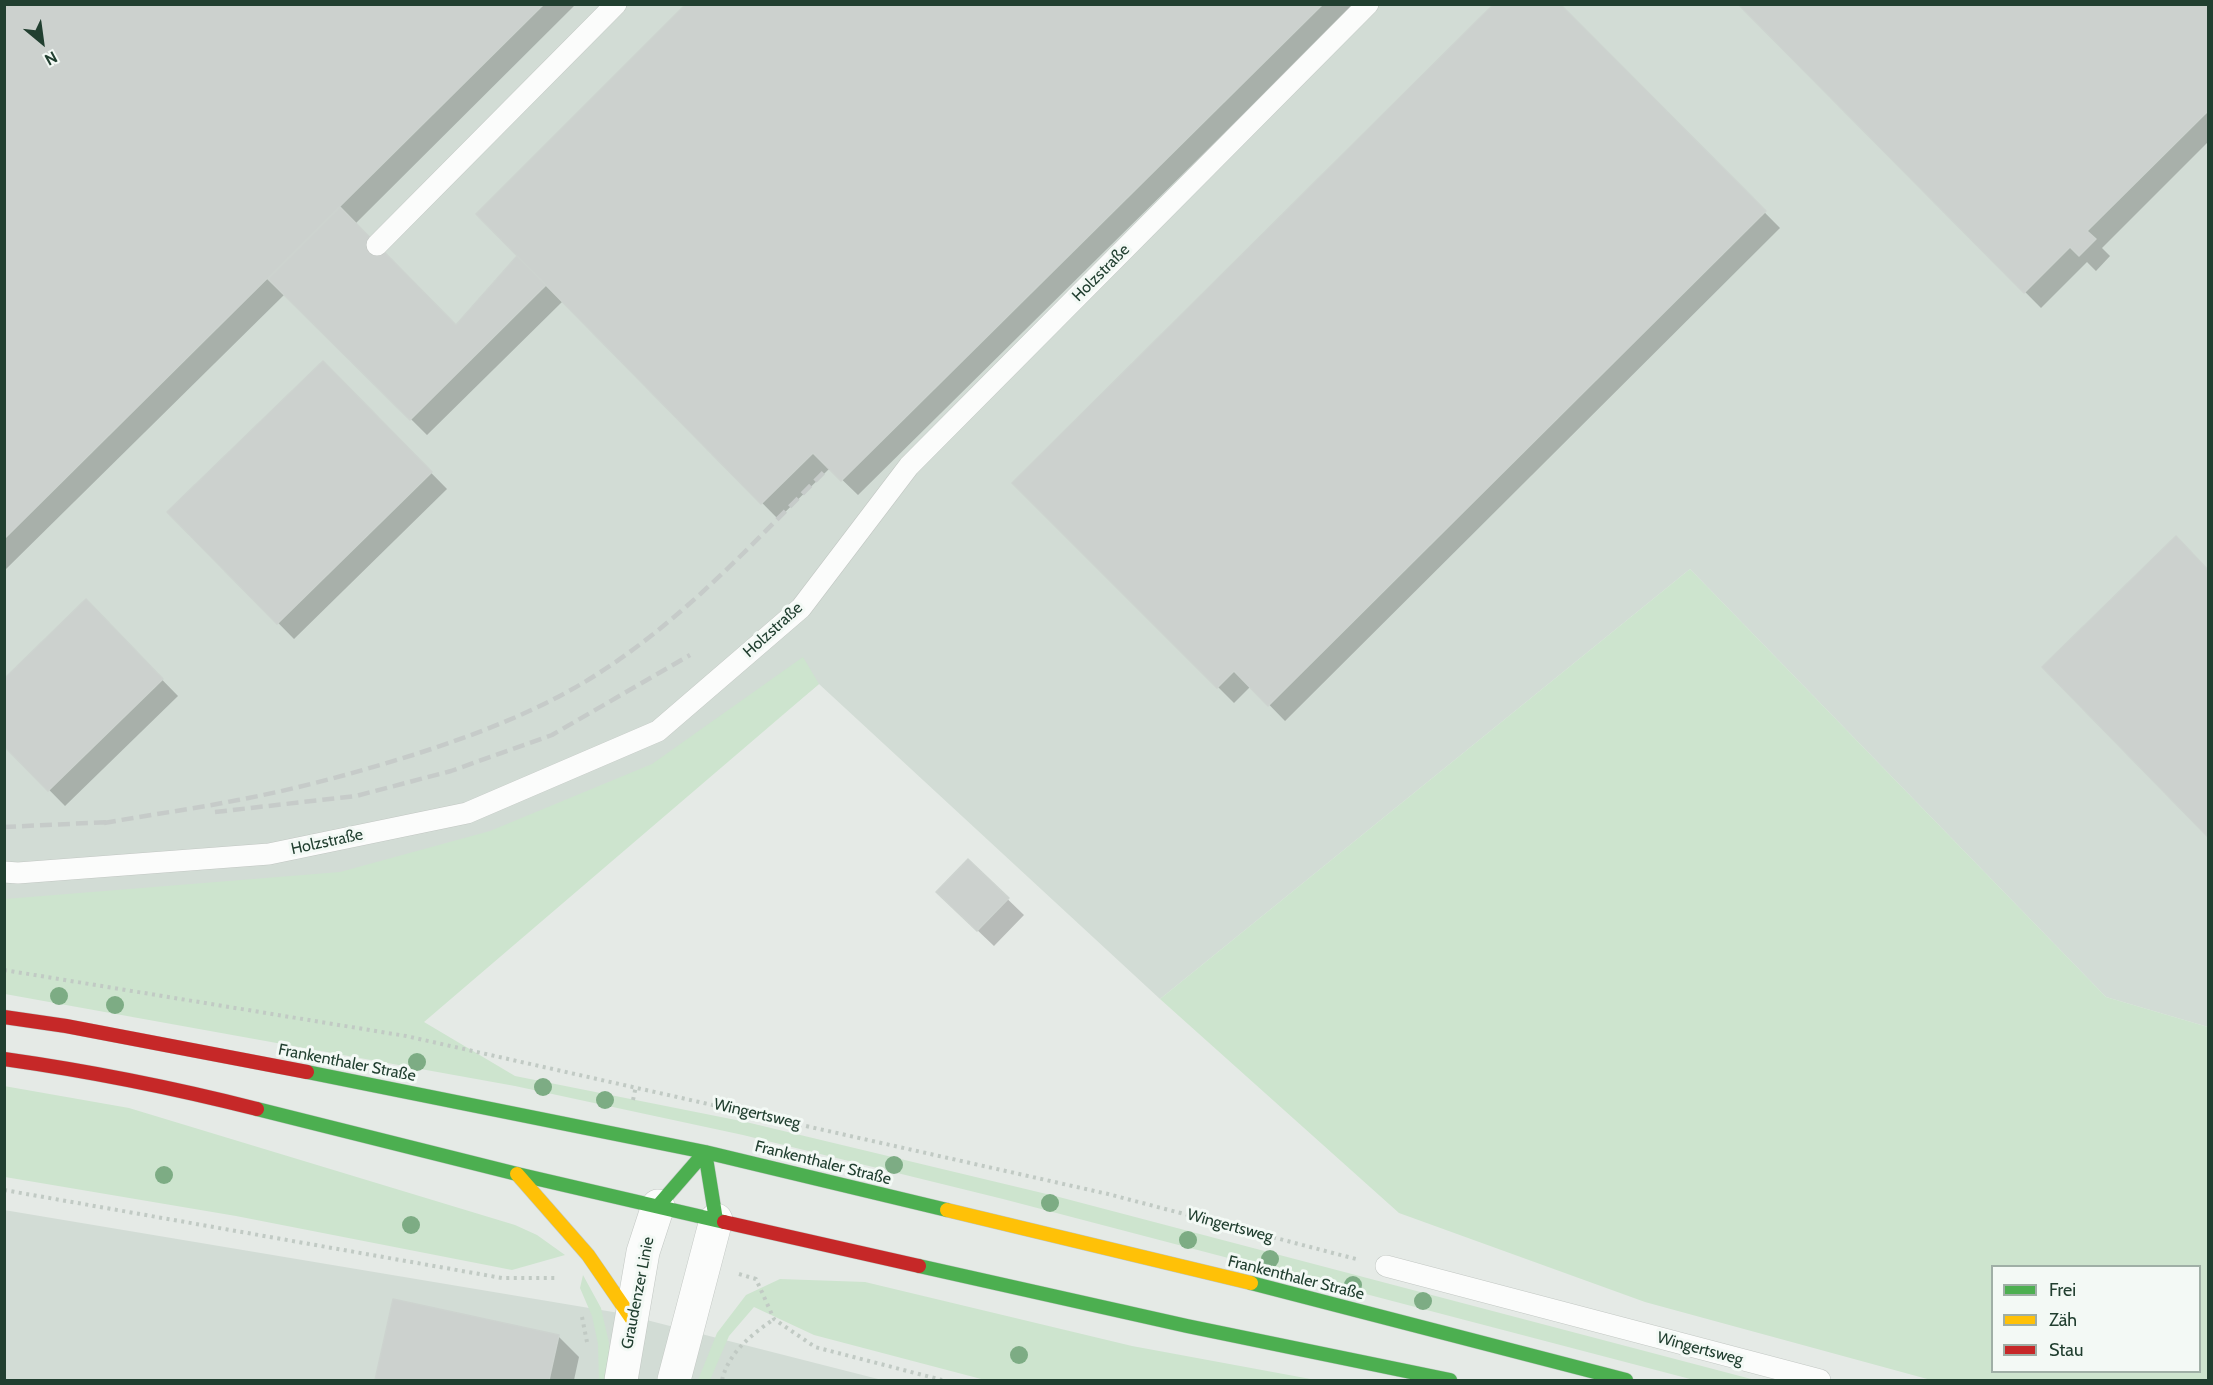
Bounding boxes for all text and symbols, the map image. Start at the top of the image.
north arrow [12,12,72,72]
text: N [41,47,61,69]
street label: Holzstraße [1068,240,1134,306]
street label: Holzstraße [739,598,807,662]
street label: Holzstraße [289,825,365,859]
street label: Frankenthaler Straße [277,1040,417,1086]
street label: Wingertsweg [712,1095,802,1133]
street label: Frankenthaler Straße [753,1137,893,1189]
street label: Wingertsweg [1185,1205,1275,1247]
street label: Graudenzer Linie [618,1235,658,1351]
street label: Frankenthaler Straße [1226,1252,1366,1304]
legend [1991,1265,2201,1373]
text: Frei [2049,1279,2076,1301]
text: Zäh [2049,1309,2077,1331]
street label: Wingertsweg [1655,1328,1745,1370]
text: Stau [2049,1339,2083,1361]

